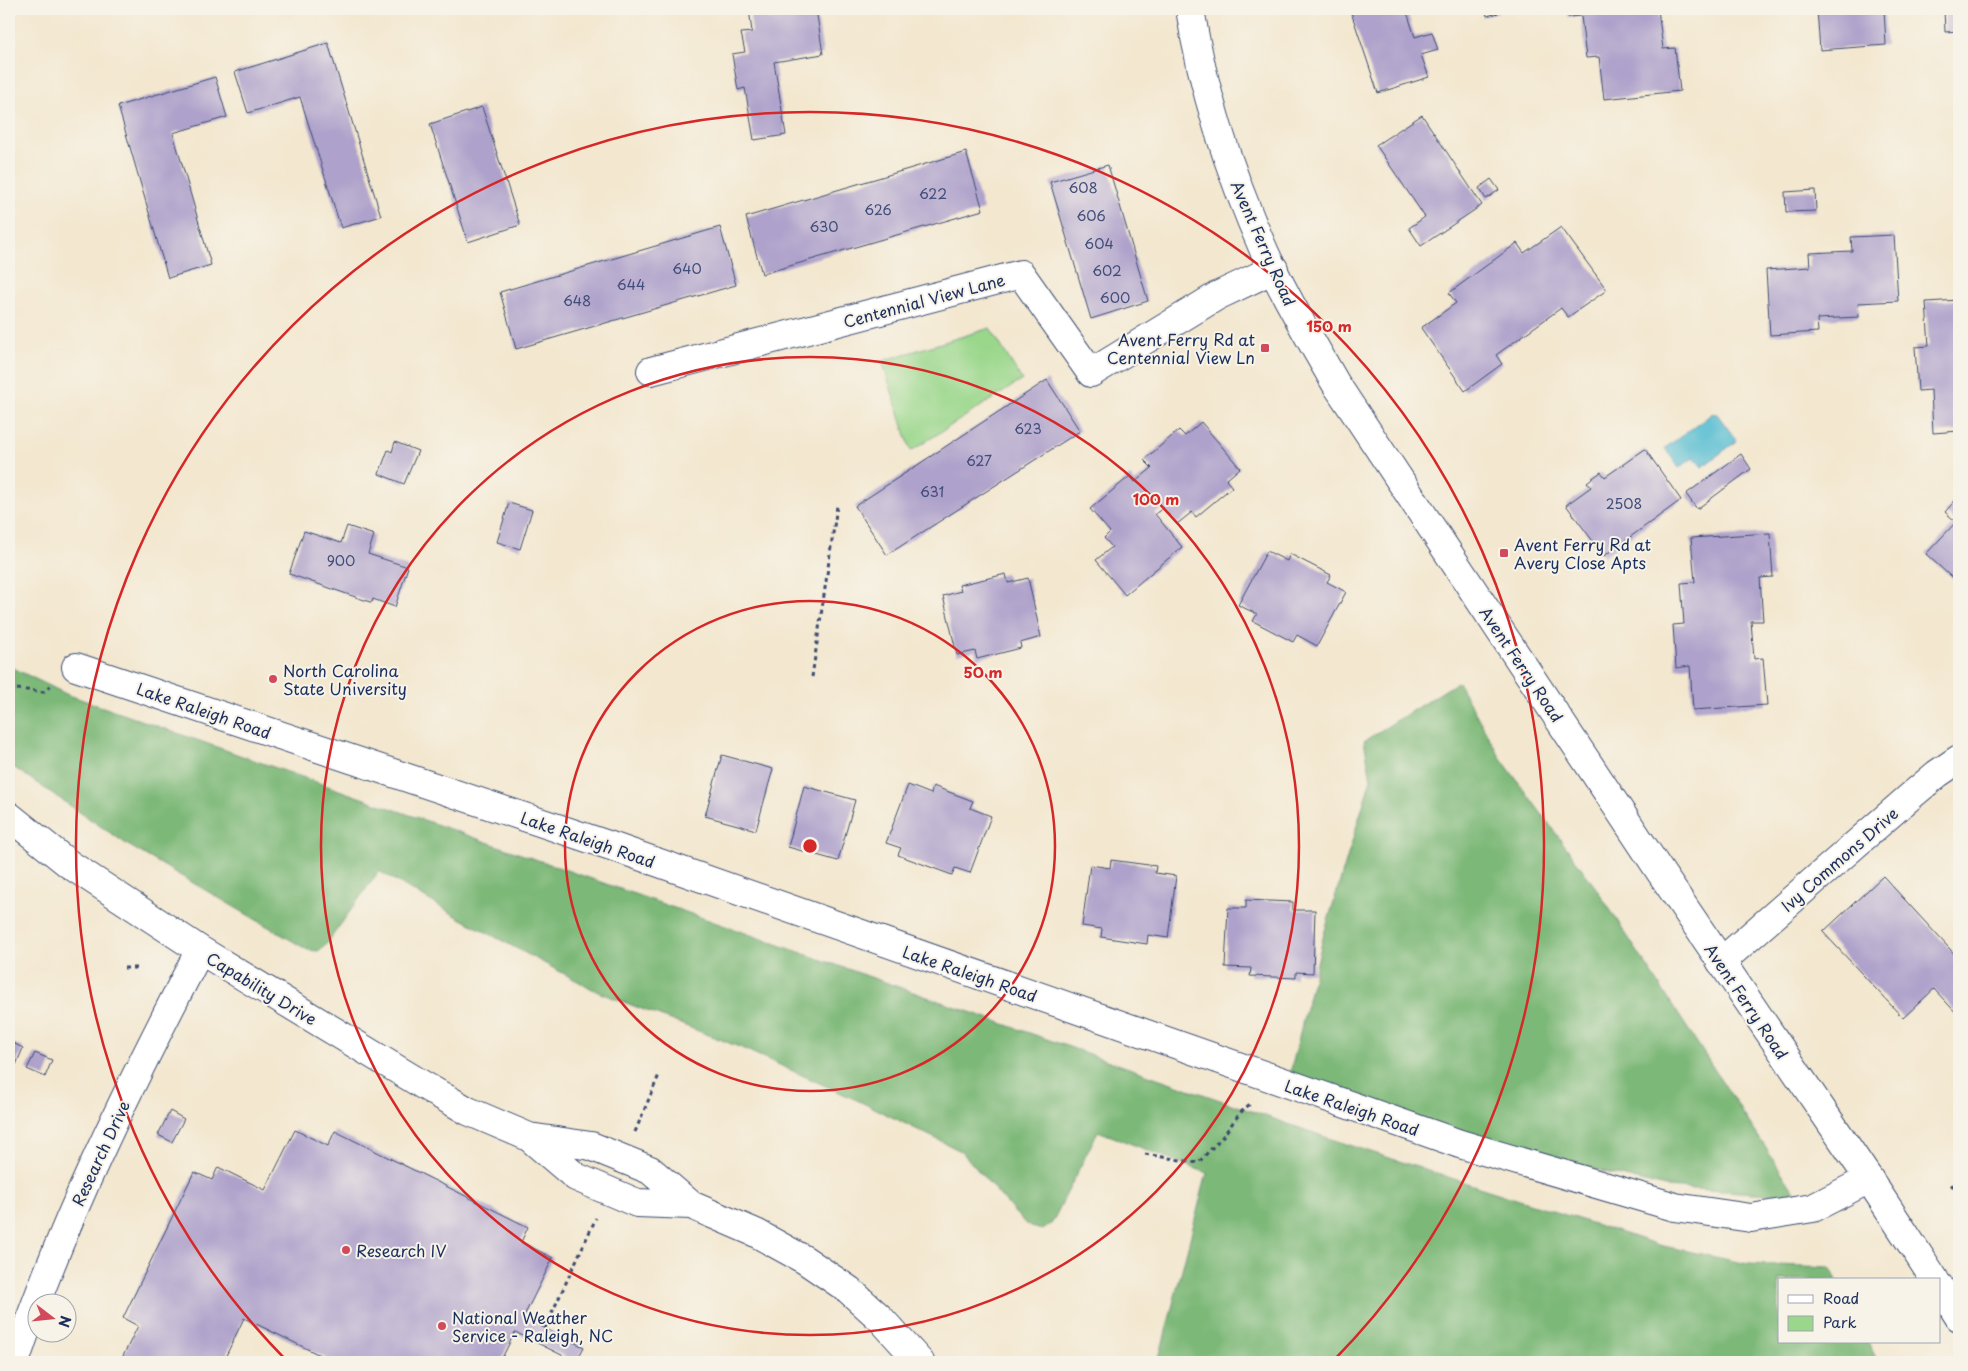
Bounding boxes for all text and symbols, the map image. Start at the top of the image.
house number: 608 [1068,177,1098,198]
street label: Avent Ferry Road [1226,177,1302,309]
house number: 622 [919,183,947,204]
house number: 626 [864,199,892,220]
house number: 606 [1076,205,1106,226]
house number: 630 [809,216,839,237]
house number: 604 [1084,233,1114,254]
house number: 640 [672,258,702,279]
house number: 602 [1092,260,1122,281]
street label: Centennial View Lane [840,267,1008,333]
house number: 644 [617,274,645,295]
house number: 600 [1100,287,1130,308]
house number: 648 [563,290,591,311]
text: 150 m [1306,314,1352,337]
place label: Avent Ferry Rd at Centennial View Ln [1107,327,1255,369]
marker: Avent Ferry Rd at Centennial View Ln [1259,342,1271,354]
house number: 623 [1014,418,1042,439]
house number: 627 [966,450,992,471]
house number: 631 [920,481,944,502]
text: 100 m [1133,487,1179,510]
house number: 2508 [1606,493,1642,514]
place label: Avent Ferry Rd at Avery Close Apts [1514,532,1652,574]
marker: Avent Ferry Rd at Avery Close Apts [1498,547,1510,559]
house number: 900 [327,550,355,571]
street label: Avent Ferry Road [1474,601,1570,727]
place label: North Carolina State University [283,658,407,700]
text: 50 m [964,660,1002,683]
marker: North Carolina State University [267,673,279,685]
street label: Lake Raleigh Road [134,676,274,744]
street label: Ivy Commons Drive [1775,801,1903,917]
street label: Lake Raleigh Road [518,805,658,873]
centre of rings [801,837,819,855]
street label: Avent Ferry Road [1699,938,1795,1064]
street label: Lake Raleigh Road [900,939,1040,1007]
street label: Capability Drive [202,946,322,1030]
street label: Lake Raleigh Road [1282,1073,1422,1141]
street label: Research Drive [65,1096,135,1210]
place label: Research IV [356,1238,447,1262]
marker: Research IV [340,1244,352,1256]
legend [1778,1278,1940,1344]
text: Road [1823,1286,1859,1309]
north arrow [28,1294,78,1344]
place label: National Weather Service - Raleigh, NC [452,1305,613,1347]
text: Park [1823,1310,1857,1333]
text: N [53,1313,77,1330]
marker: National Weather Service - Raleigh, NC [436,1320,448,1332]

